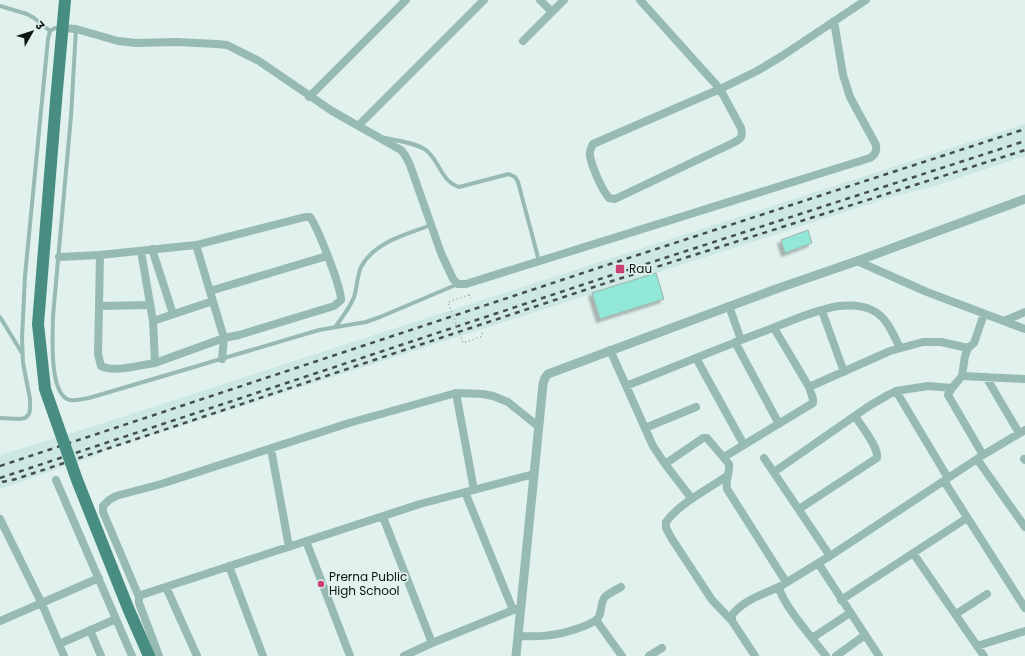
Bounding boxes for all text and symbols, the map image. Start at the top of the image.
north arrow [12,12,52,52]
text: उ [31,17,48,34]
place label: Rau [629,260,652,277]
marker: Rau [614,263,626,275]
place label: Prerna Public High School [329,568,407,599]
marker: Prerna Public High School [316,579,326,589]

